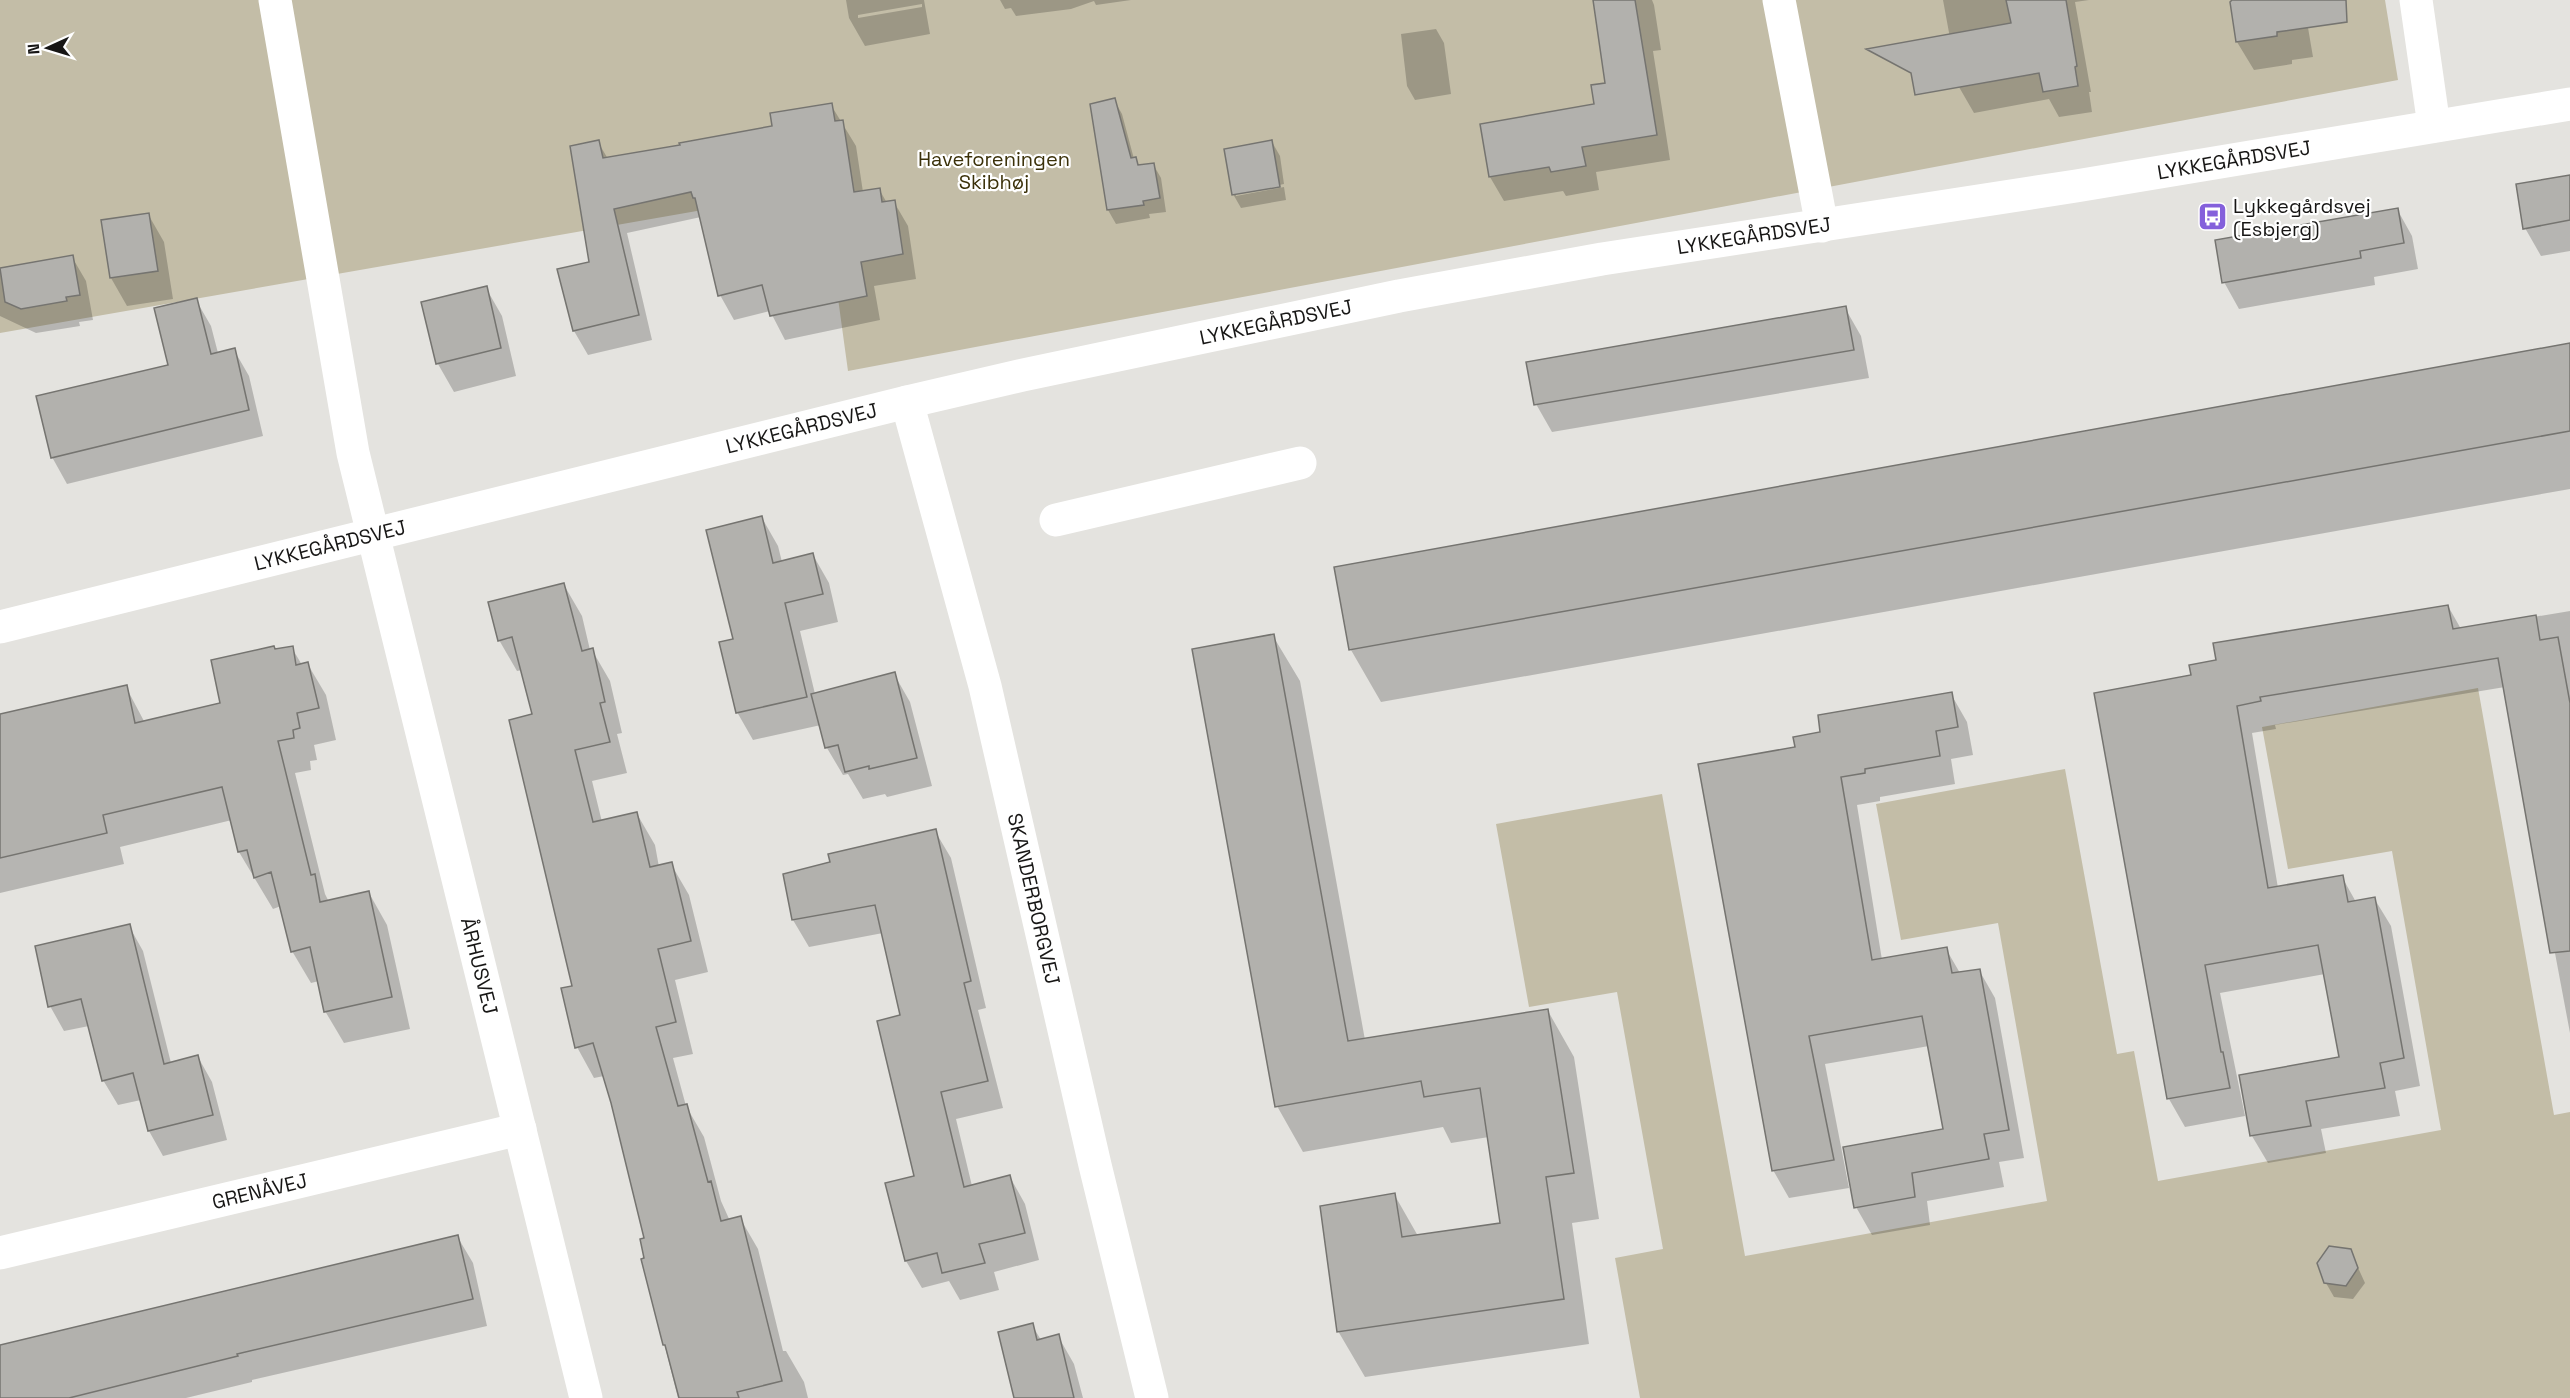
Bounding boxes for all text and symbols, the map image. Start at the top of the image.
north arrow [18,18,78,78]
text: N [23,43,44,55]
street label: LYKKEGÅRDSVEJ [2155,134,2313,185]
park label: Haveforeningen Skibhøj [918,146,1070,195]
place label: Lykkegårdsvej (Esbjerg) [2233,193,2371,242]
bus stop icon: Lykkegårdsvej (Esbjerg) [2196,201,2228,233]
street label: LYKKEGÅRDSVEJ [1675,211,1833,260]
street label: LYKKEGÅRDSVEJ [1197,293,1355,351]
street label: LYKKEGÅRDSVEJ [723,397,880,459]
street label: LYKKEGÅRDSVEJ [251,514,409,576]
street label: SKANDERBORGVEJ [1002,811,1066,987]
street label: ÅRHUSVEJ [455,915,504,1017]
street label: GRENÅVEJ [209,1167,310,1215]

